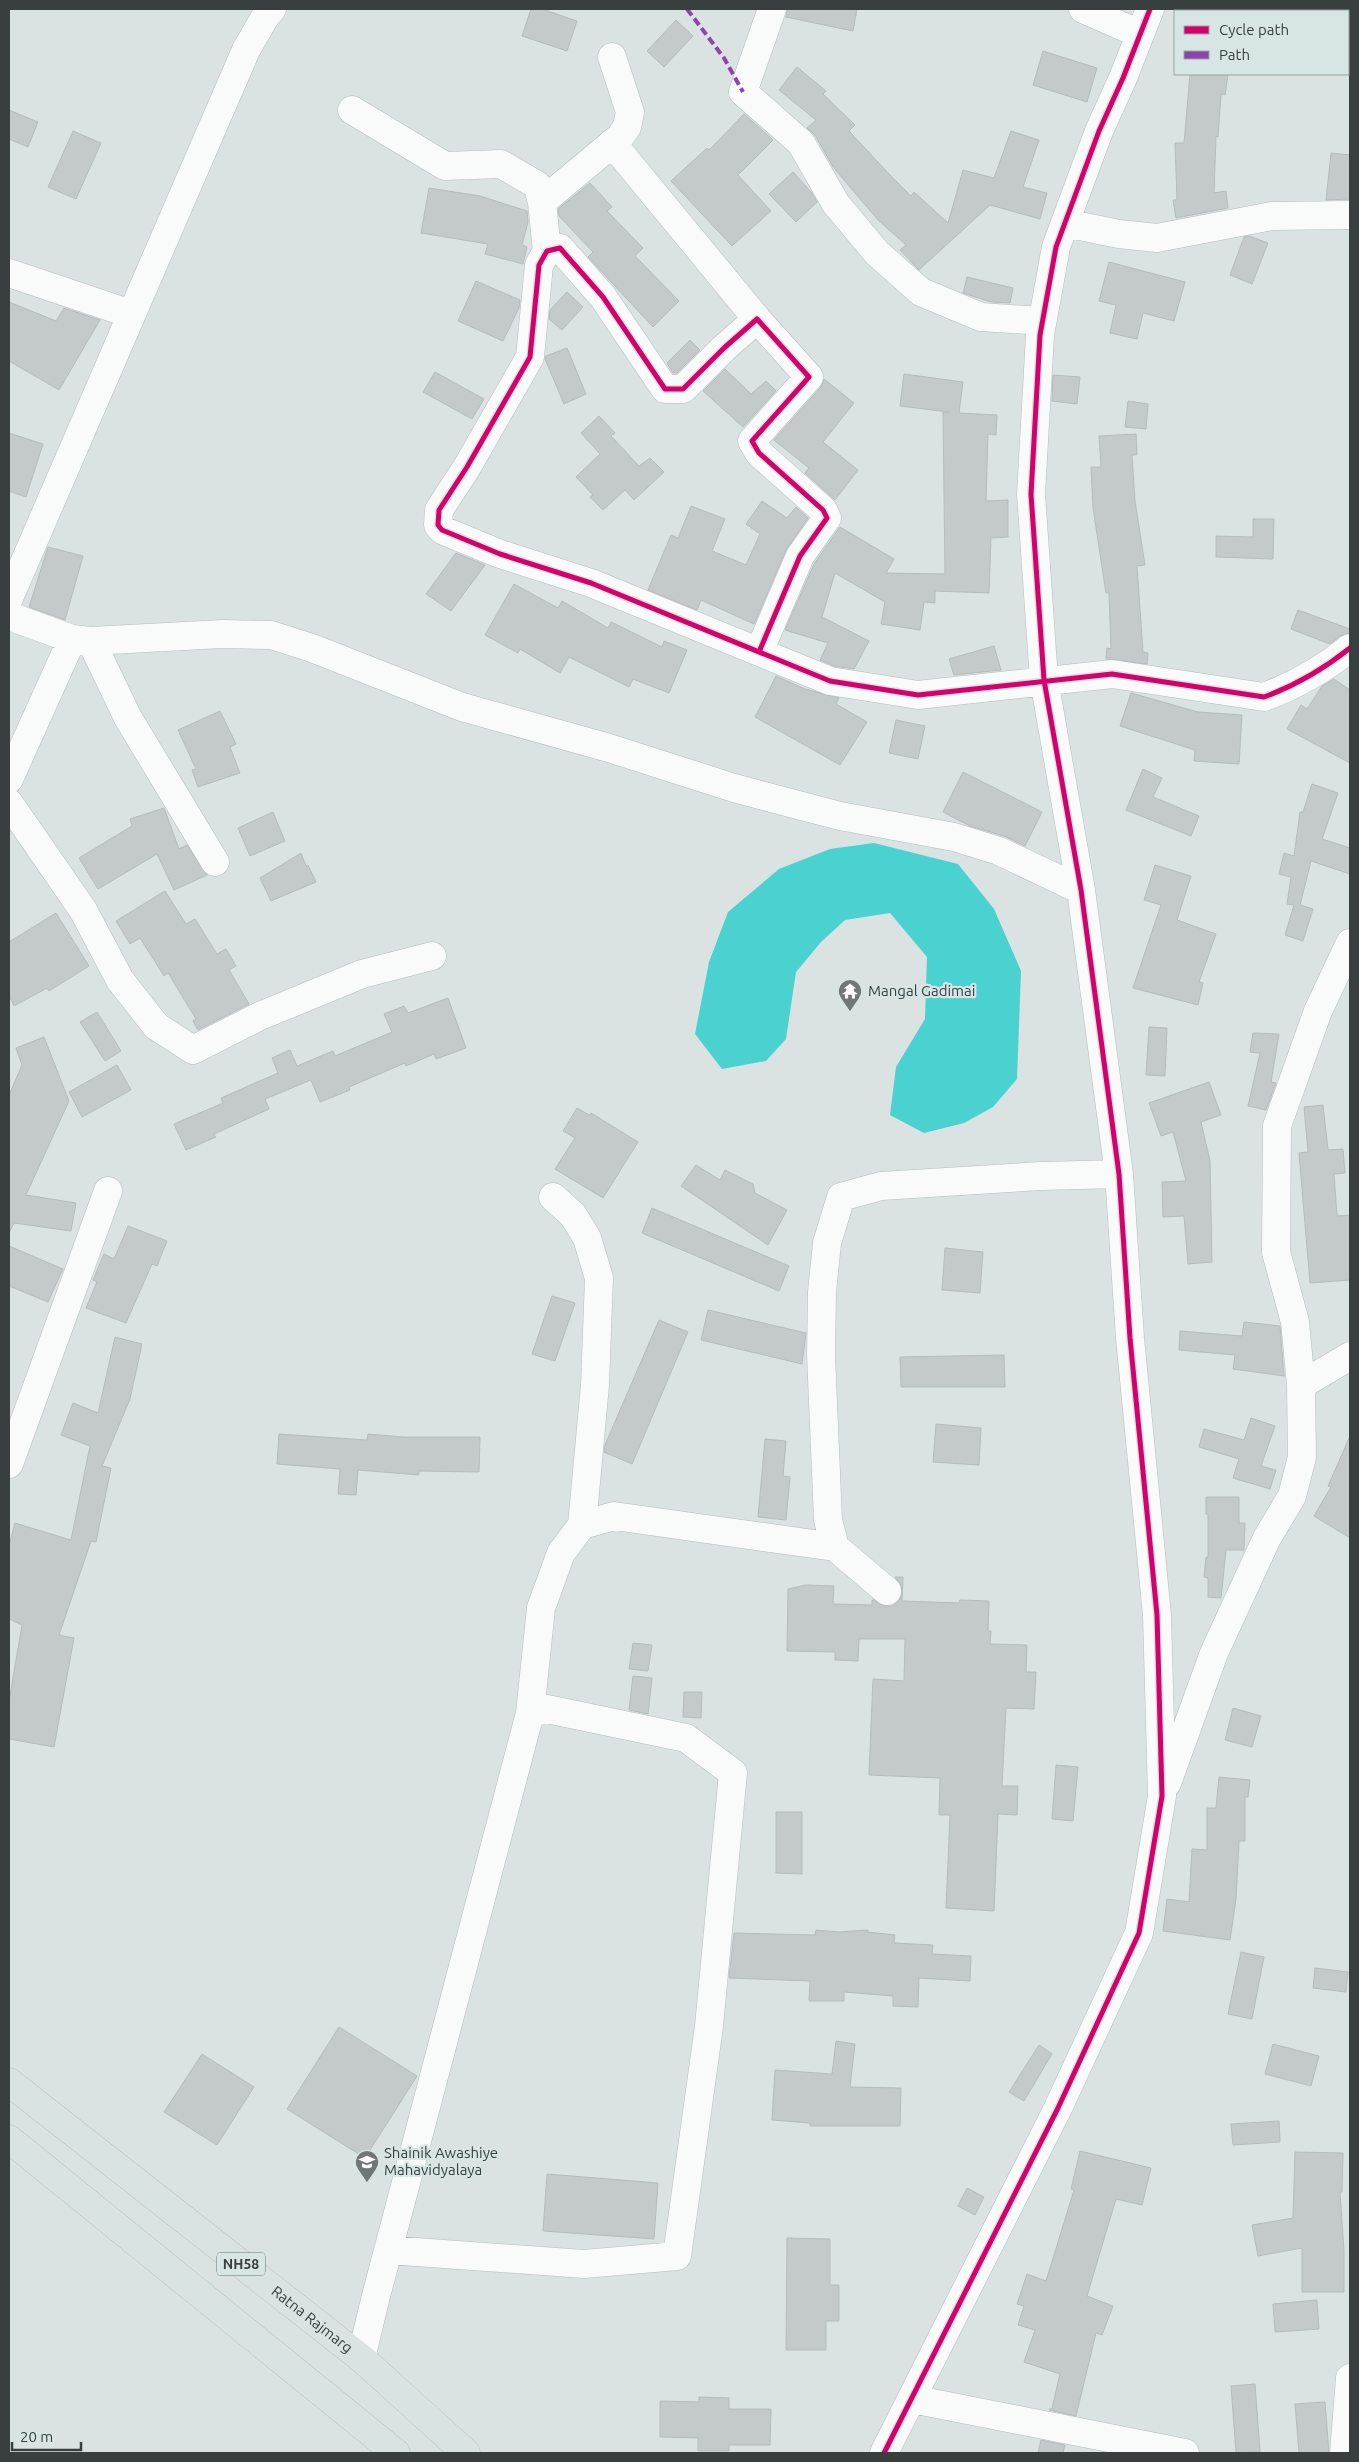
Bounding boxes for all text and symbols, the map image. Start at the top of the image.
legend [1174,10,1349,75]
text: Cycle path [1219,21,1289,38]
text: Path [1219,46,1250,63]
temple icon: Mangal Gadimai [837,978,863,1012]
place label: Mangal Gadimai [868,982,975,999]
place label: Shainik Awashiye Mahavidyalaya [384,2144,498,2178]
school or university icon: Shainik Awashiye Mahavidyalaya [354,2149,380,2183]
road number: NH58 [217,2252,265,2276]
street label: Ratna Rajmarg [268,2282,356,2356]
scale bar [12,2420,81,2452]
text: 20 m [20,2428,53,2445]

